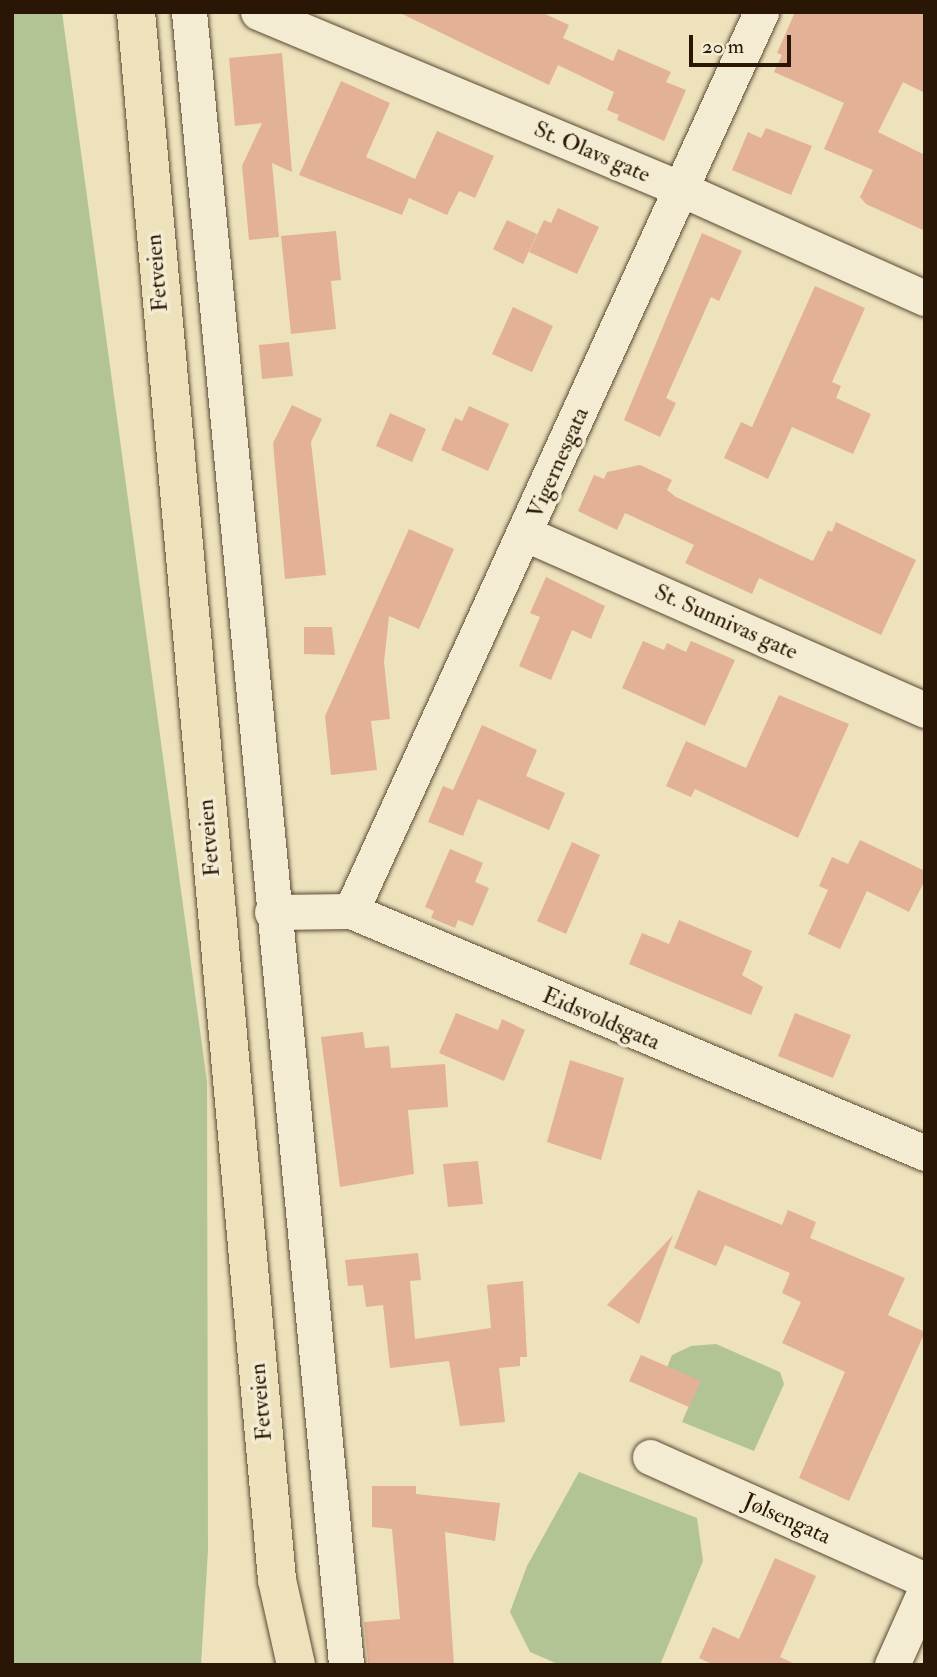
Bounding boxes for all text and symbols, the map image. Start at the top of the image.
scale bar [692,21,794,65]
text: 20 m [702,33,744,60]
street label: St. Olavs gate [530,115,654,189]
street label: Fetveien [140,233,174,313]
street label: Vigernesgata [521,403,595,523]
street label: St. Sunnivas gate [650,578,802,666]
street label: Fetveien [192,798,226,878]
street label: Eidsvoldsgata [538,982,664,1056]
street label: Fetveien [244,1362,278,1442]
street label: Jølsengata [739,1488,835,1550]

